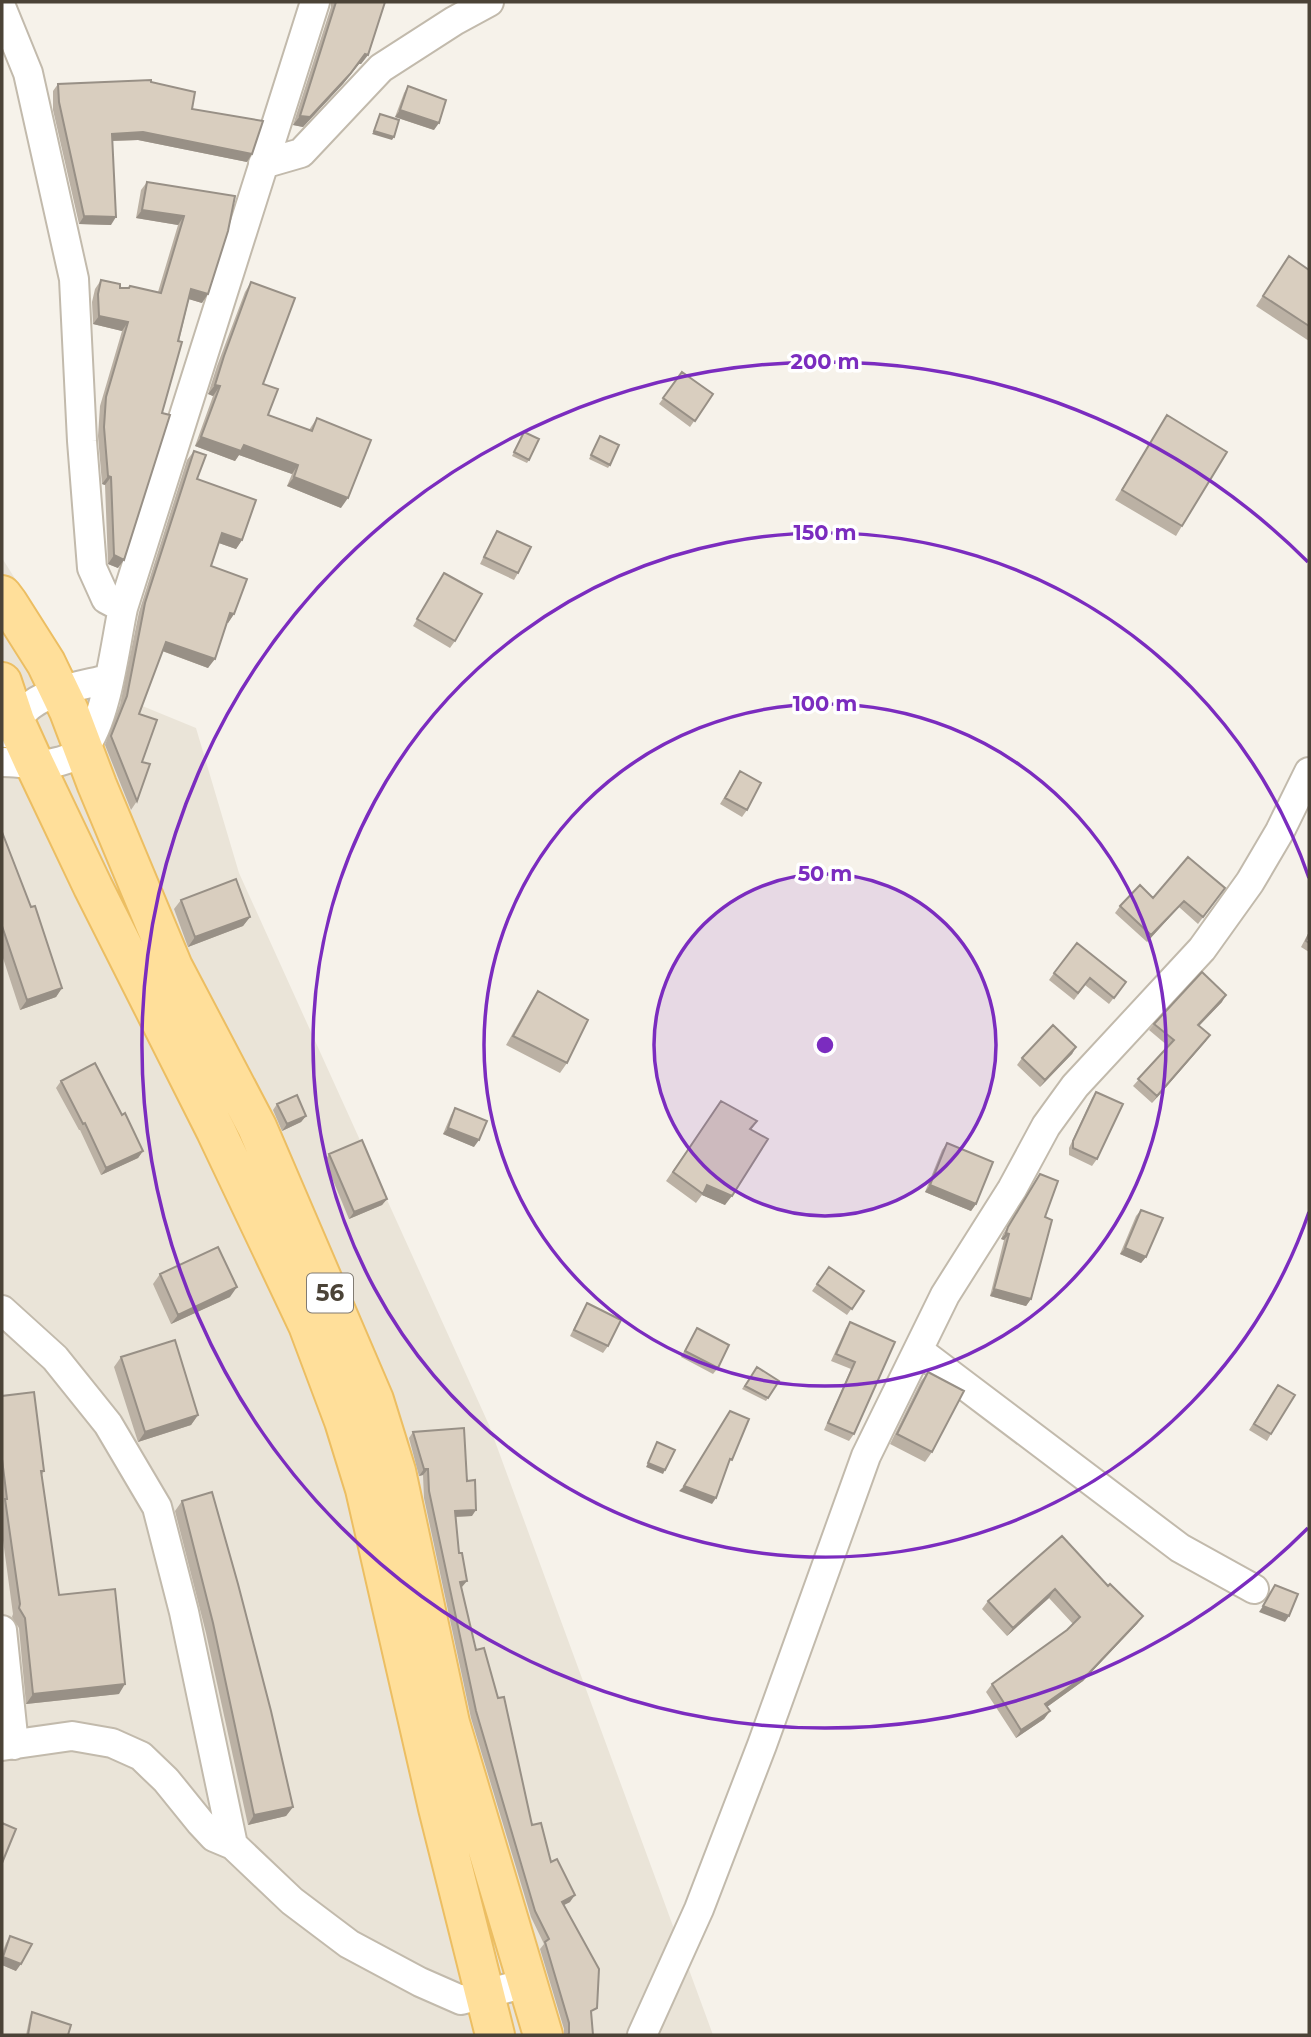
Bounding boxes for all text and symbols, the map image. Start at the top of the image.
text: 200 m [791,349,859,374]
text: 150 m [794,520,856,545]
text: 100 m [793,691,857,716]
text: 50 m [798,861,852,886]
centre of rings [813,1033,837,1057]
road number: 56 [307,1274,353,1312]

